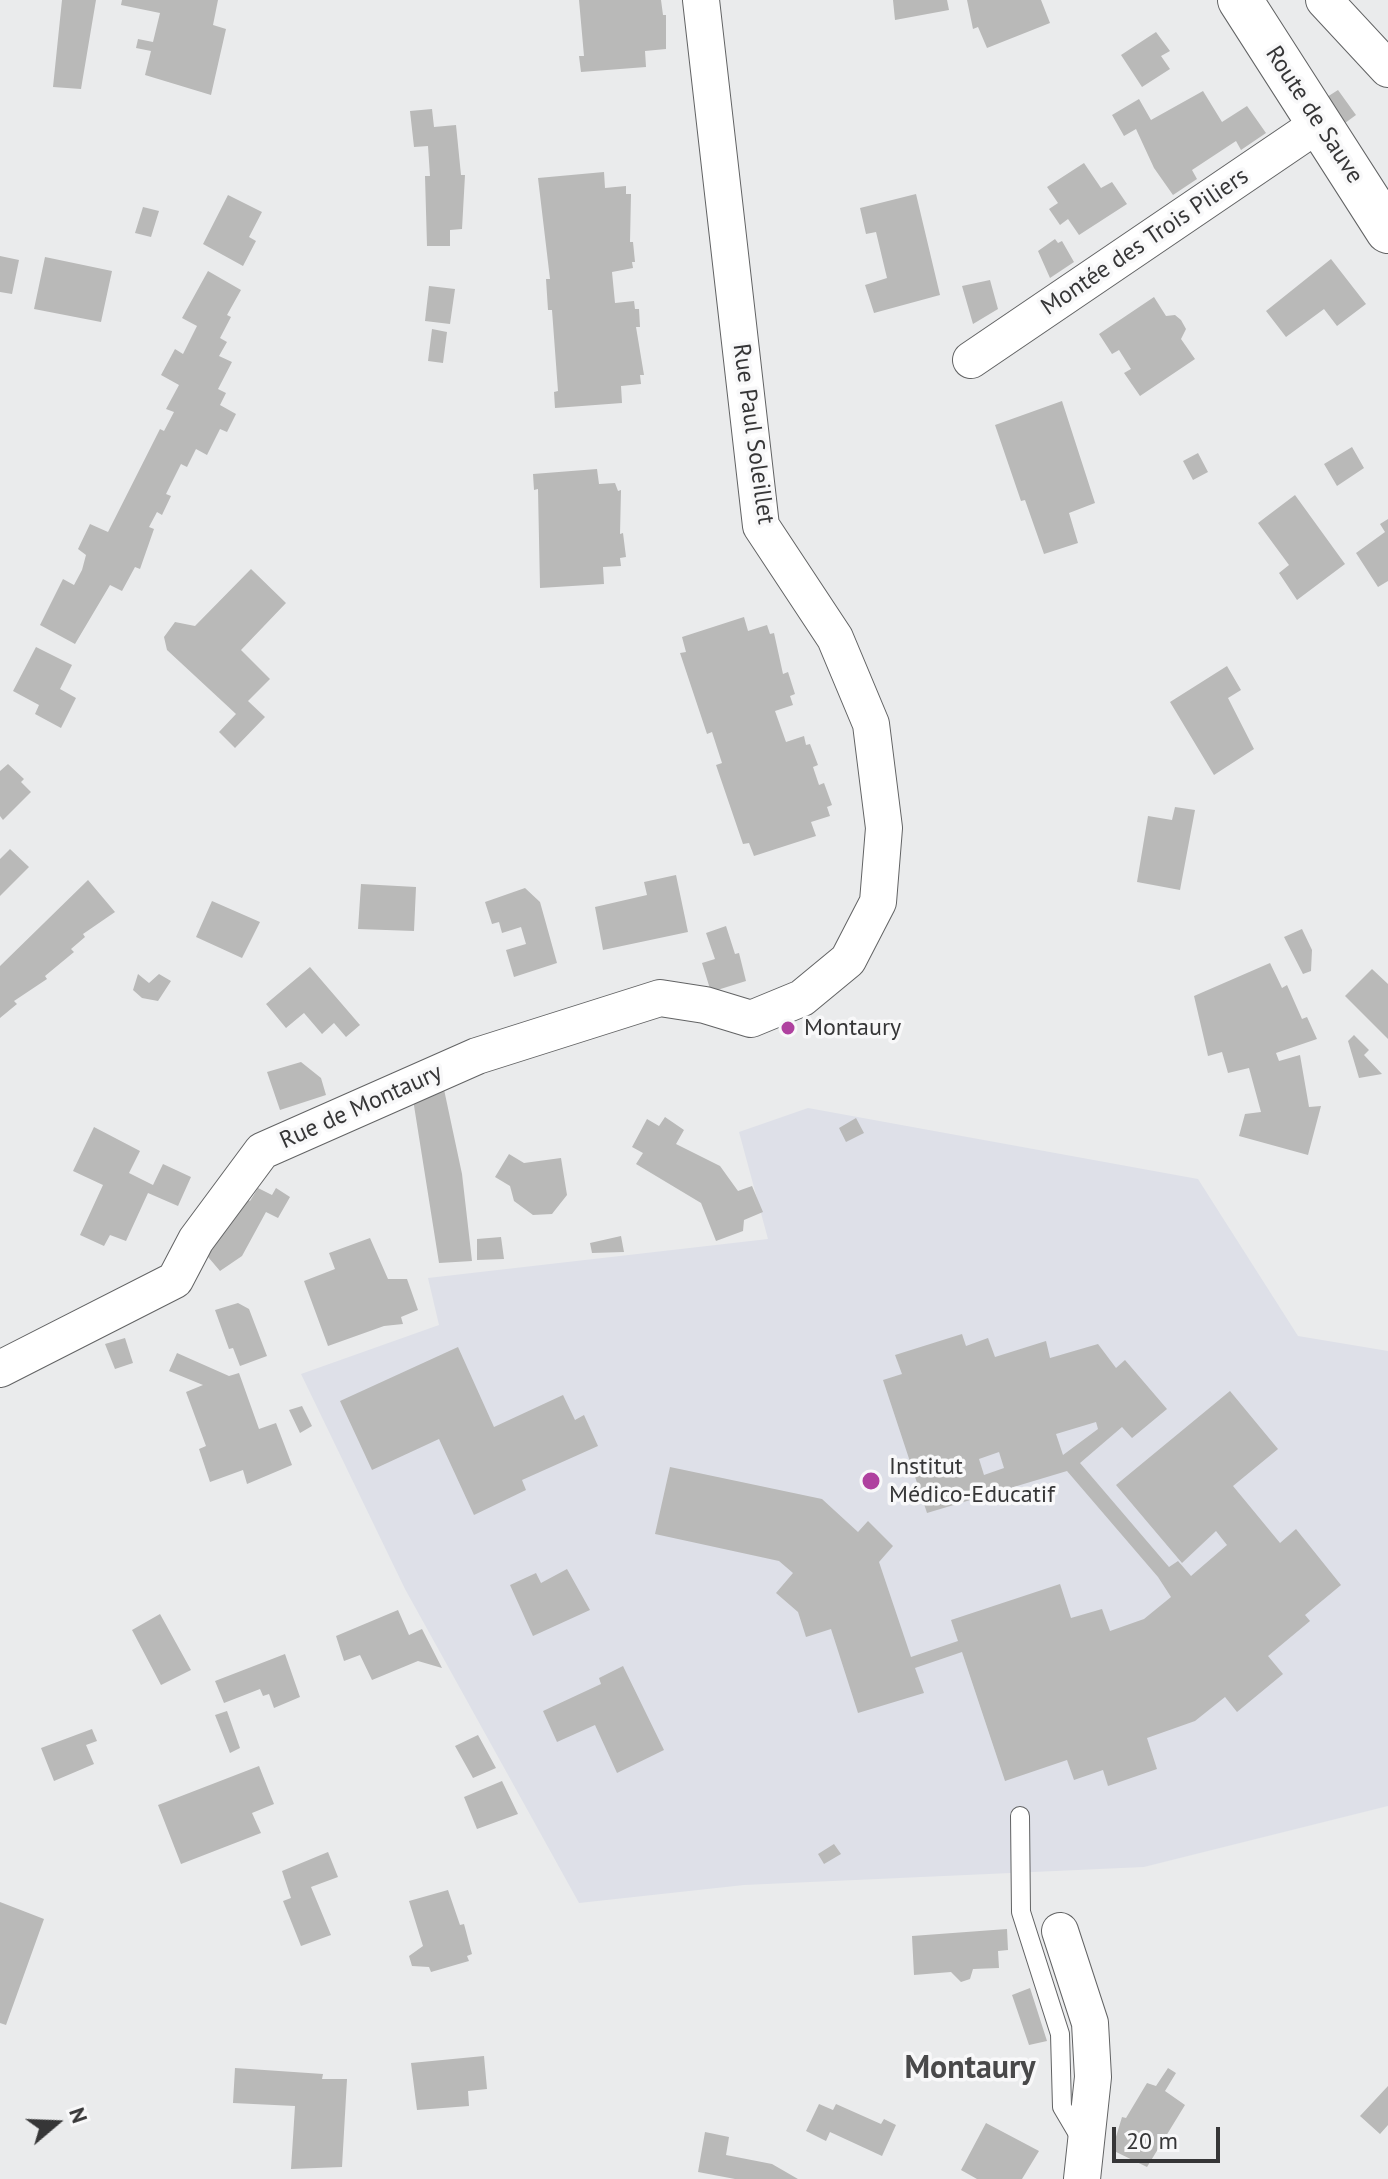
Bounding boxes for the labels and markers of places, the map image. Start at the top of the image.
place label: Montaury [804,1014,901,1042]
marker: Montaury [779,1019,797,1037]
place label: Institut Médico-Educatif [889,1453,1055,1509]
marker: Institut Médico-Educatif [860,1470,882,1492]

